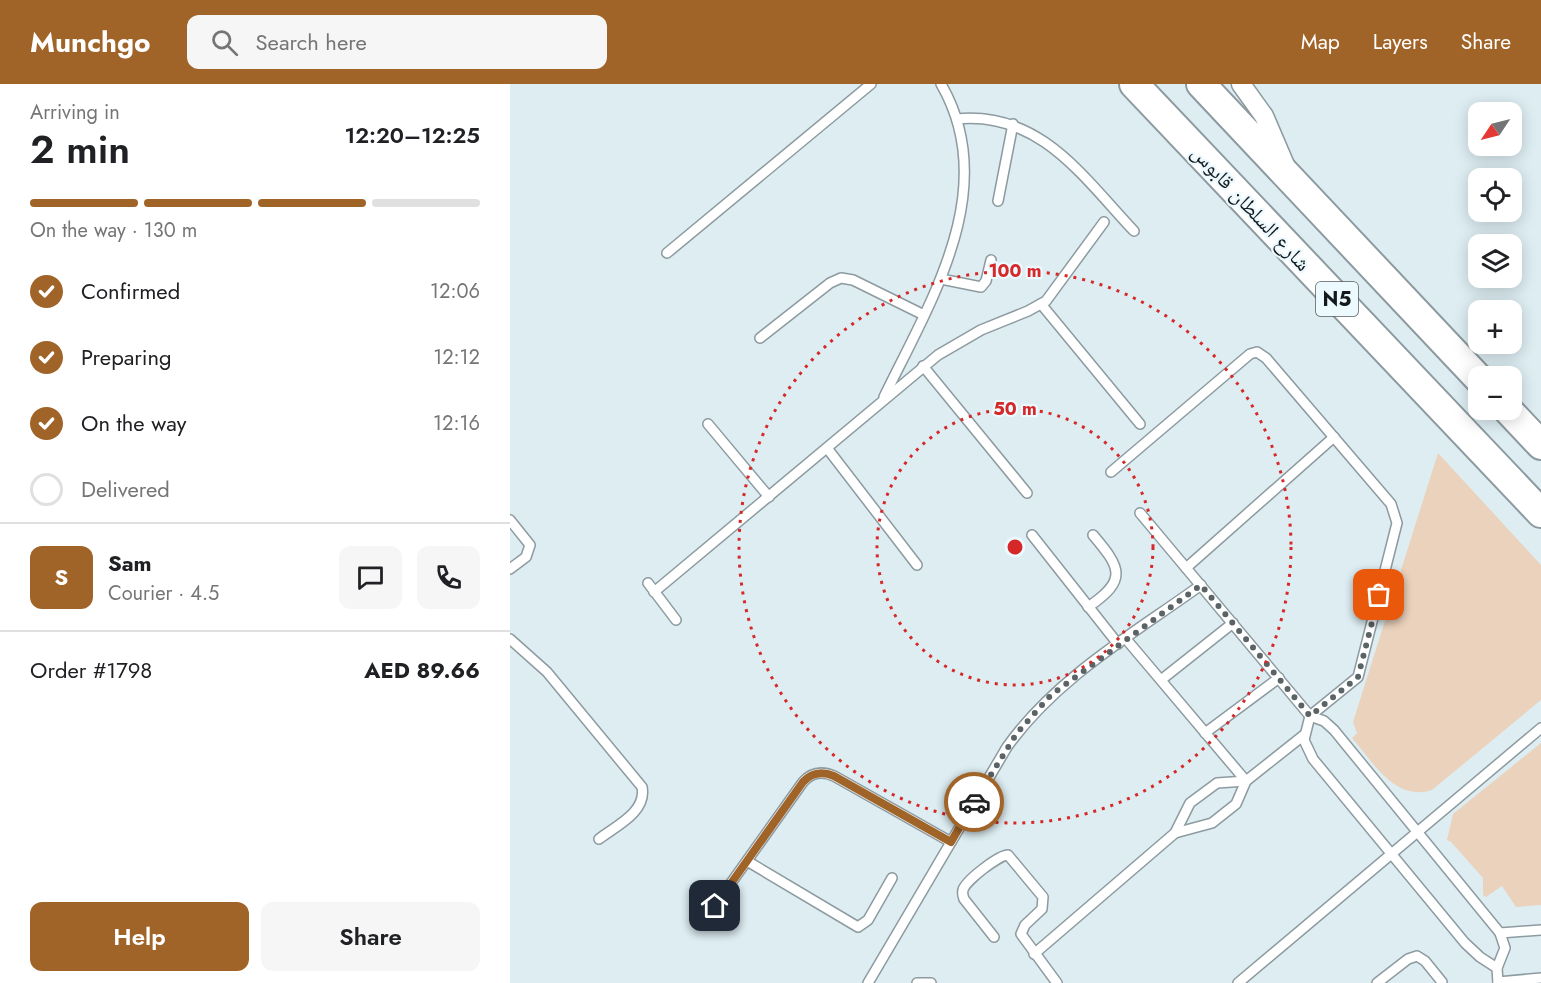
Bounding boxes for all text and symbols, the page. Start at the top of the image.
search box [187,15,607,69]
text: Munchgo [30,22,151,63]
icon: search [208,26,241,59]
text: Search here [256,26,367,58]
text: Map [1301,27,1340,57]
text: Layers [1373,27,1428,57]
text: Share [1461,27,1511,57]
text: Arriving in [30,98,120,127]
north arrow [1468,102,1522,156]
map controls [1468,102,1522,420]
text: 12:20–12:25 [344,119,480,151]
text: 2 min [30,121,130,178]
street label: شارع السلطان قابوس [1184,138,1318,278]
button: locate [1468,168,1522,222]
text: On the way · 130 m [30,216,197,245]
button: layers [1468,234,1522,288]
text: 100 m [988,258,1042,284]
icon: check [30,275,63,308]
text: Confirmed [81,275,180,307]
text: 12:06 [430,277,480,306]
road number: N5 [1316,282,1358,316]
button: + [1468,300,1522,354]
icon: check [30,341,63,374]
text: Preparing [81,341,172,373]
text: 12:12 [433,343,480,372]
button: − [1468,366,1522,420]
text: 50 m [993,396,1037,422]
icon: check [30,407,63,440]
text: On the way [81,407,186,439]
text: 12:16 [433,409,480,438]
text: Delivered [81,473,170,505]
centre of rings [1005,537,1025,557]
button: chat [339,546,402,609]
button: phone [417,546,480,609]
text: Sam [108,547,152,579]
text: S [55,561,68,593]
pin [1353,569,1404,620]
icon: bag [1362,578,1395,611]
text: Courier · 4.5 [108,579,219,608]
text: Order #1798 [30,654,152,686]
text: AED 89.66 [364,654,480,686]
courier [944,772,1004,832]
icon: car [958,786,991,819]
pin [689,880,740,931]
icon: home [698,889,731,922]
button: Help [30,902,249,971]
button: Share [261,902,480,971]

